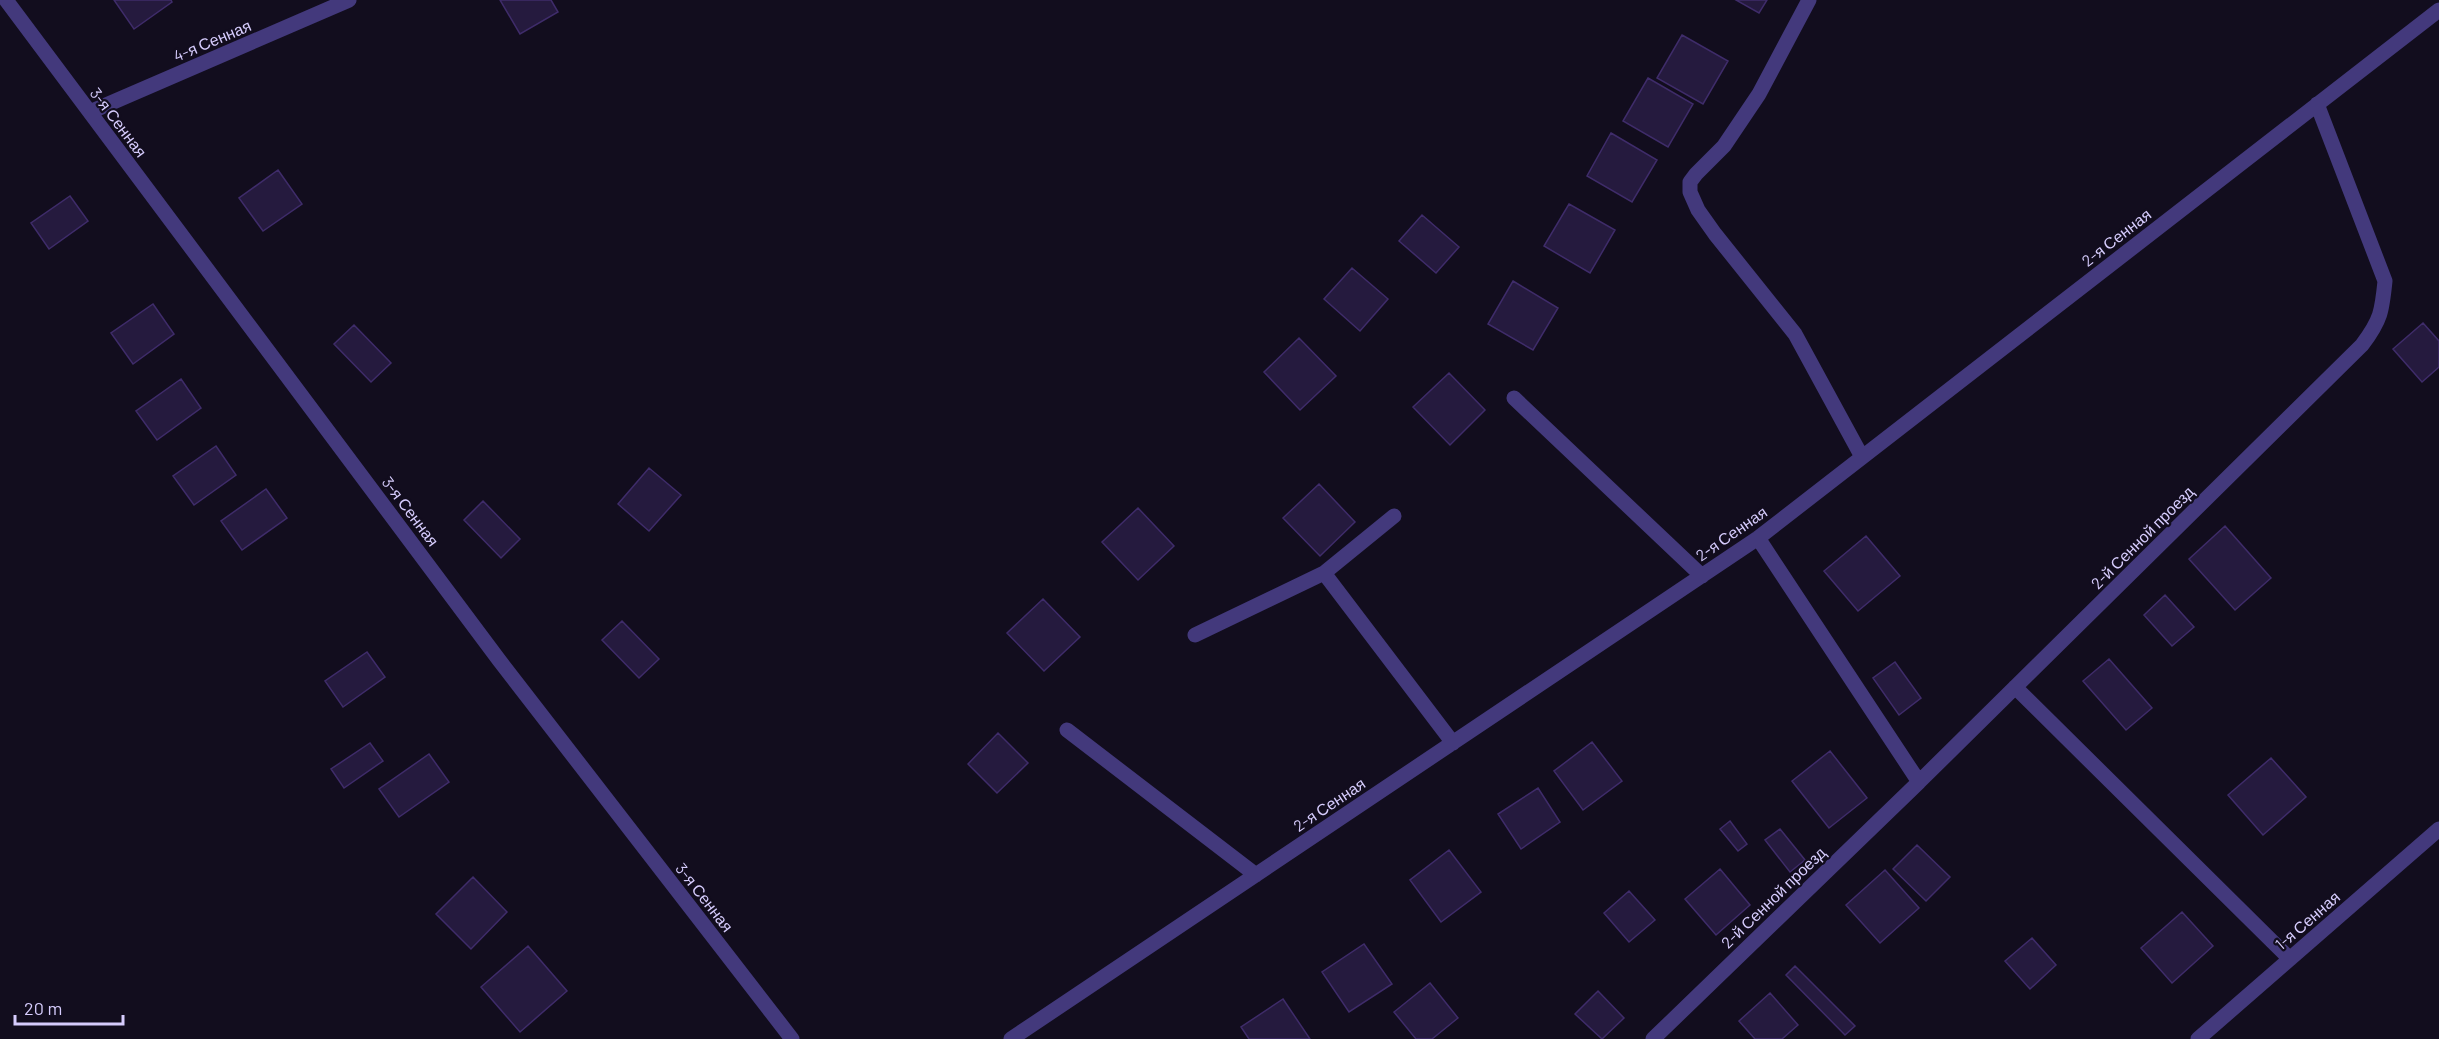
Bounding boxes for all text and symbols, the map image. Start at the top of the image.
street label: 4-я Сенная [170,15,254,65]
street label: 3-я Сенная [87,83,151,161]
street label: 2-я Сенная [2078,204,2154,270]
street label: 3-я Сенная [379,472,443,550]
street label: 2-й Сенной проезд [2087,481,2198,592]
street label: 2-я Сенная [1692,502,1770,564]
street label: 2-я Сенная [1290,773,1368,835]
street label: 2-й Сенной проезд [1717,842,1830,952]
street label: 3-я Сенная [672,859,738,935]
street label: 1-я Сенная [2271,887,2343,953]
scale bar [15,988,123,1026]
text: 20 m [24,997,62,1019]

